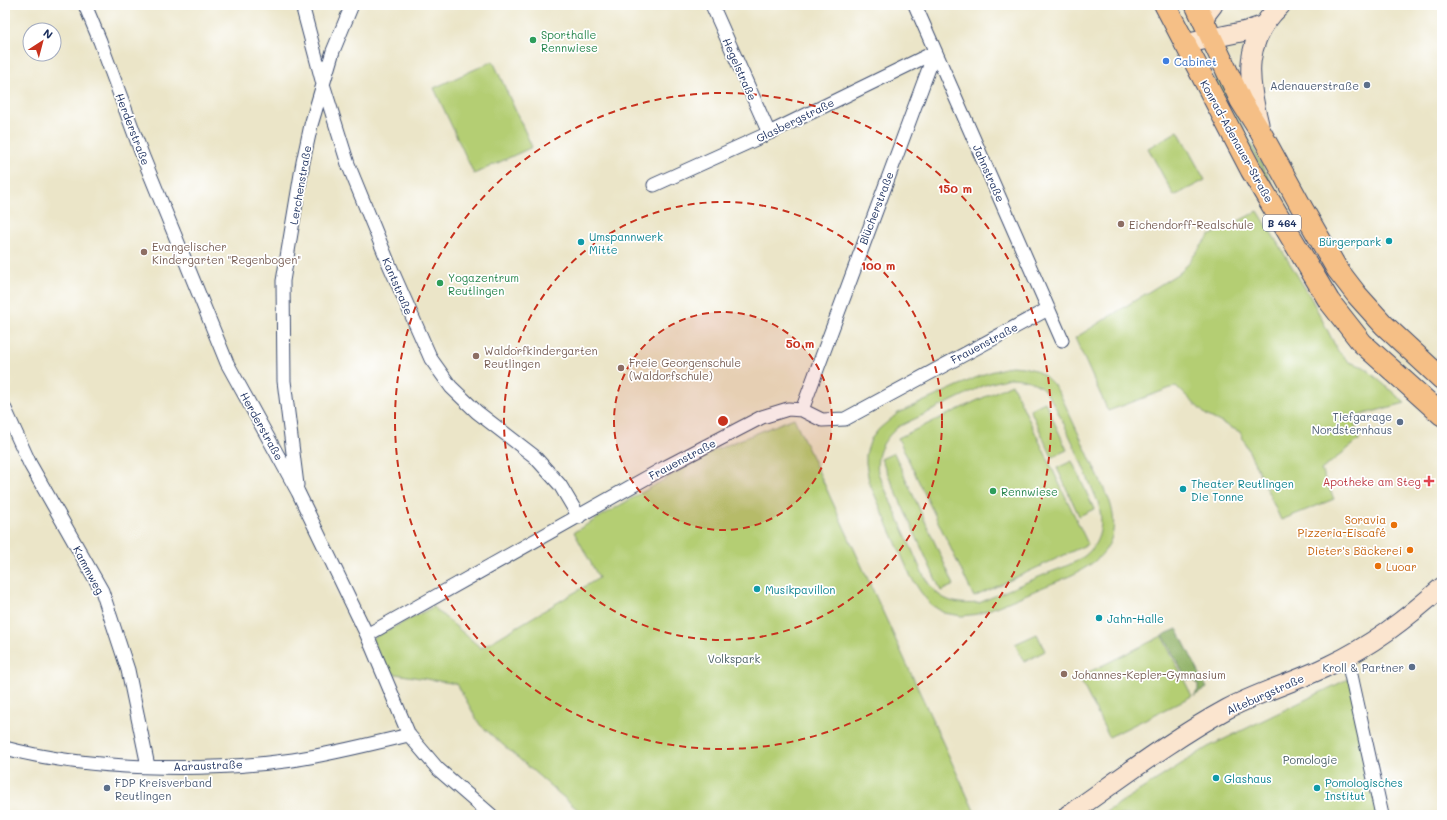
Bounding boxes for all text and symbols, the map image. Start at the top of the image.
north arrow [22,22,62,62]
text: N [40,25,56,42]
place label: Sporthalle Rennwiese [541,27,598,55]
marker: Sporthalle Rennwiese [528,35,538,45]
street label: Hegelstraße [720,35,761,103]
place label: Cabinet [1174,54,1217,69]
marker: Cabinet [1161,56,1171,66]
street label: Konrad-Adenauer-Straße [1197,77,1277,205]
place label: Adenauerstraße [1270,78,1359,93]
marker: Adenauerstraße [1362,80,1372,90]
street label: Herderstraße [112,91,154,167]
street label: Glasbergstraße [753,95,837,145]
street label: Jahnstraße [970,142,1008,204]
street label: Lerchenstraße [286,144,314,226]
street label: Blücherstraße [855,169,897,247]
text: 150 m [938,180,972,196]
road number: B 464 [1263,215,1301,231]
place label: Eichendorff-Realschule [1129,217,1254,232]
marker: Eichendorff-Realschule [1116,219,1126,229]
place label: Umspannwerk Mitte [589,229,663,257]
place label: Bürgerpark [1319,234,1381,249]
marker: Bürgerpark [1384,236,1394,246]
marker: Umspannwerk Mitte [576,237,586,247]
place label: Evangelischer Kindergarten "Regenbogen" [152,239,301,267]
marker: Evangelischer Kindergarten "Regenbogen" [139,247,149,257]
street label: Kantstraße [379,255,417,317]
text: 100 m [861,257,895,273]
place label: Yogazentrum Reutlingen [448,270,519,298]
marker: Yogazentrum Reutlingen [435,278,445,288]
street label: Frauenstraße [948,319,1020,367]
text: 50 m [786,335,814,351]
place label: Waldorfkindergarten Reutlingen [484,343,598,371]
marker: Waldorfkindergarten Reutlingen [471,351,481,361]
place label: Freie Georgenschule (Waldorfschule) [629,355,741,383]
marker: Freie Georgenschule (Waldorfschule) [616,363,626,373]
street label: Herderstraße [237,389,287,463]
place label: Tiefgarage Nordsternhaus [1312,409,1392,437]
centre of rings [716,414,730,428]
marker: Tiefgarage Nordsternhaus [1395,417,1405,427]
street label: Frauenstraße [646,435,718,483]
place label: Apotheke am Steg [1323,474,1421,489]
place label: Theater Reutlingen Die Tonne [1191,476,1294,504]
marker: Apotheke am Steg [1424,476,1434,486]
place label: Rennwiese [1001,484,1058,499]
marker: Theater Reutlingen Die Tonne [1178,484,1188,494]
marker: Rennwiese [988,486,998,496]
place label: Soravia Pizzeria-Eiscafé [1298,512,1386,540]
marker: Soravia Pizzeria-Eiscafé [1389,520,1399,530]
street label: Kammweg [70,543,108,597]
place label: Dieter's Bäckerei [1307,543,1402,558]
marker: Dieter's Bäckerei [1405,545,1415,555]
place label: Luoar [1386,559,1417,574]
marker: Luoar [1373,561,1383,571]
place label: Musikpavillon [765,582,835,597]
marker: Musikpavillon [752,584,762,594]
place label: Jahn-Halle [1107,611,1164,626]
marker: Jahn-Halle [1094,613,1104,623]
park label: Volkspark [708,651,760,666]
place label: Kroll & Partner [1322,660,1404,675]
marker: Kroll & Partner [1407,662,1417,672]
place label: Johannes-Kepler-Gymnasium [1072,667,1226,682]
marker: Johannes-Kepler-Gymnasium [1059,669,1069,679]
street label: Alteburgstraße [1224,670,1306,718]
park label: Pomologie [1283,752,1337,767]
street label: Aaraustraße [173,756,243,774]
place label: Glashaus [1224,771,1272,786]
marker: Glashaus [1211,773,1221,783]
place label: FDP Kreisverband Reutlingen [115,775,212,803]
place label: Pomologisches Institut [1325,775,1403,803]
marker: FDP Kreisverband Reutlingen [102,783,112,793]
marker: Pomologisches Institut [1312,783,1322,793]

